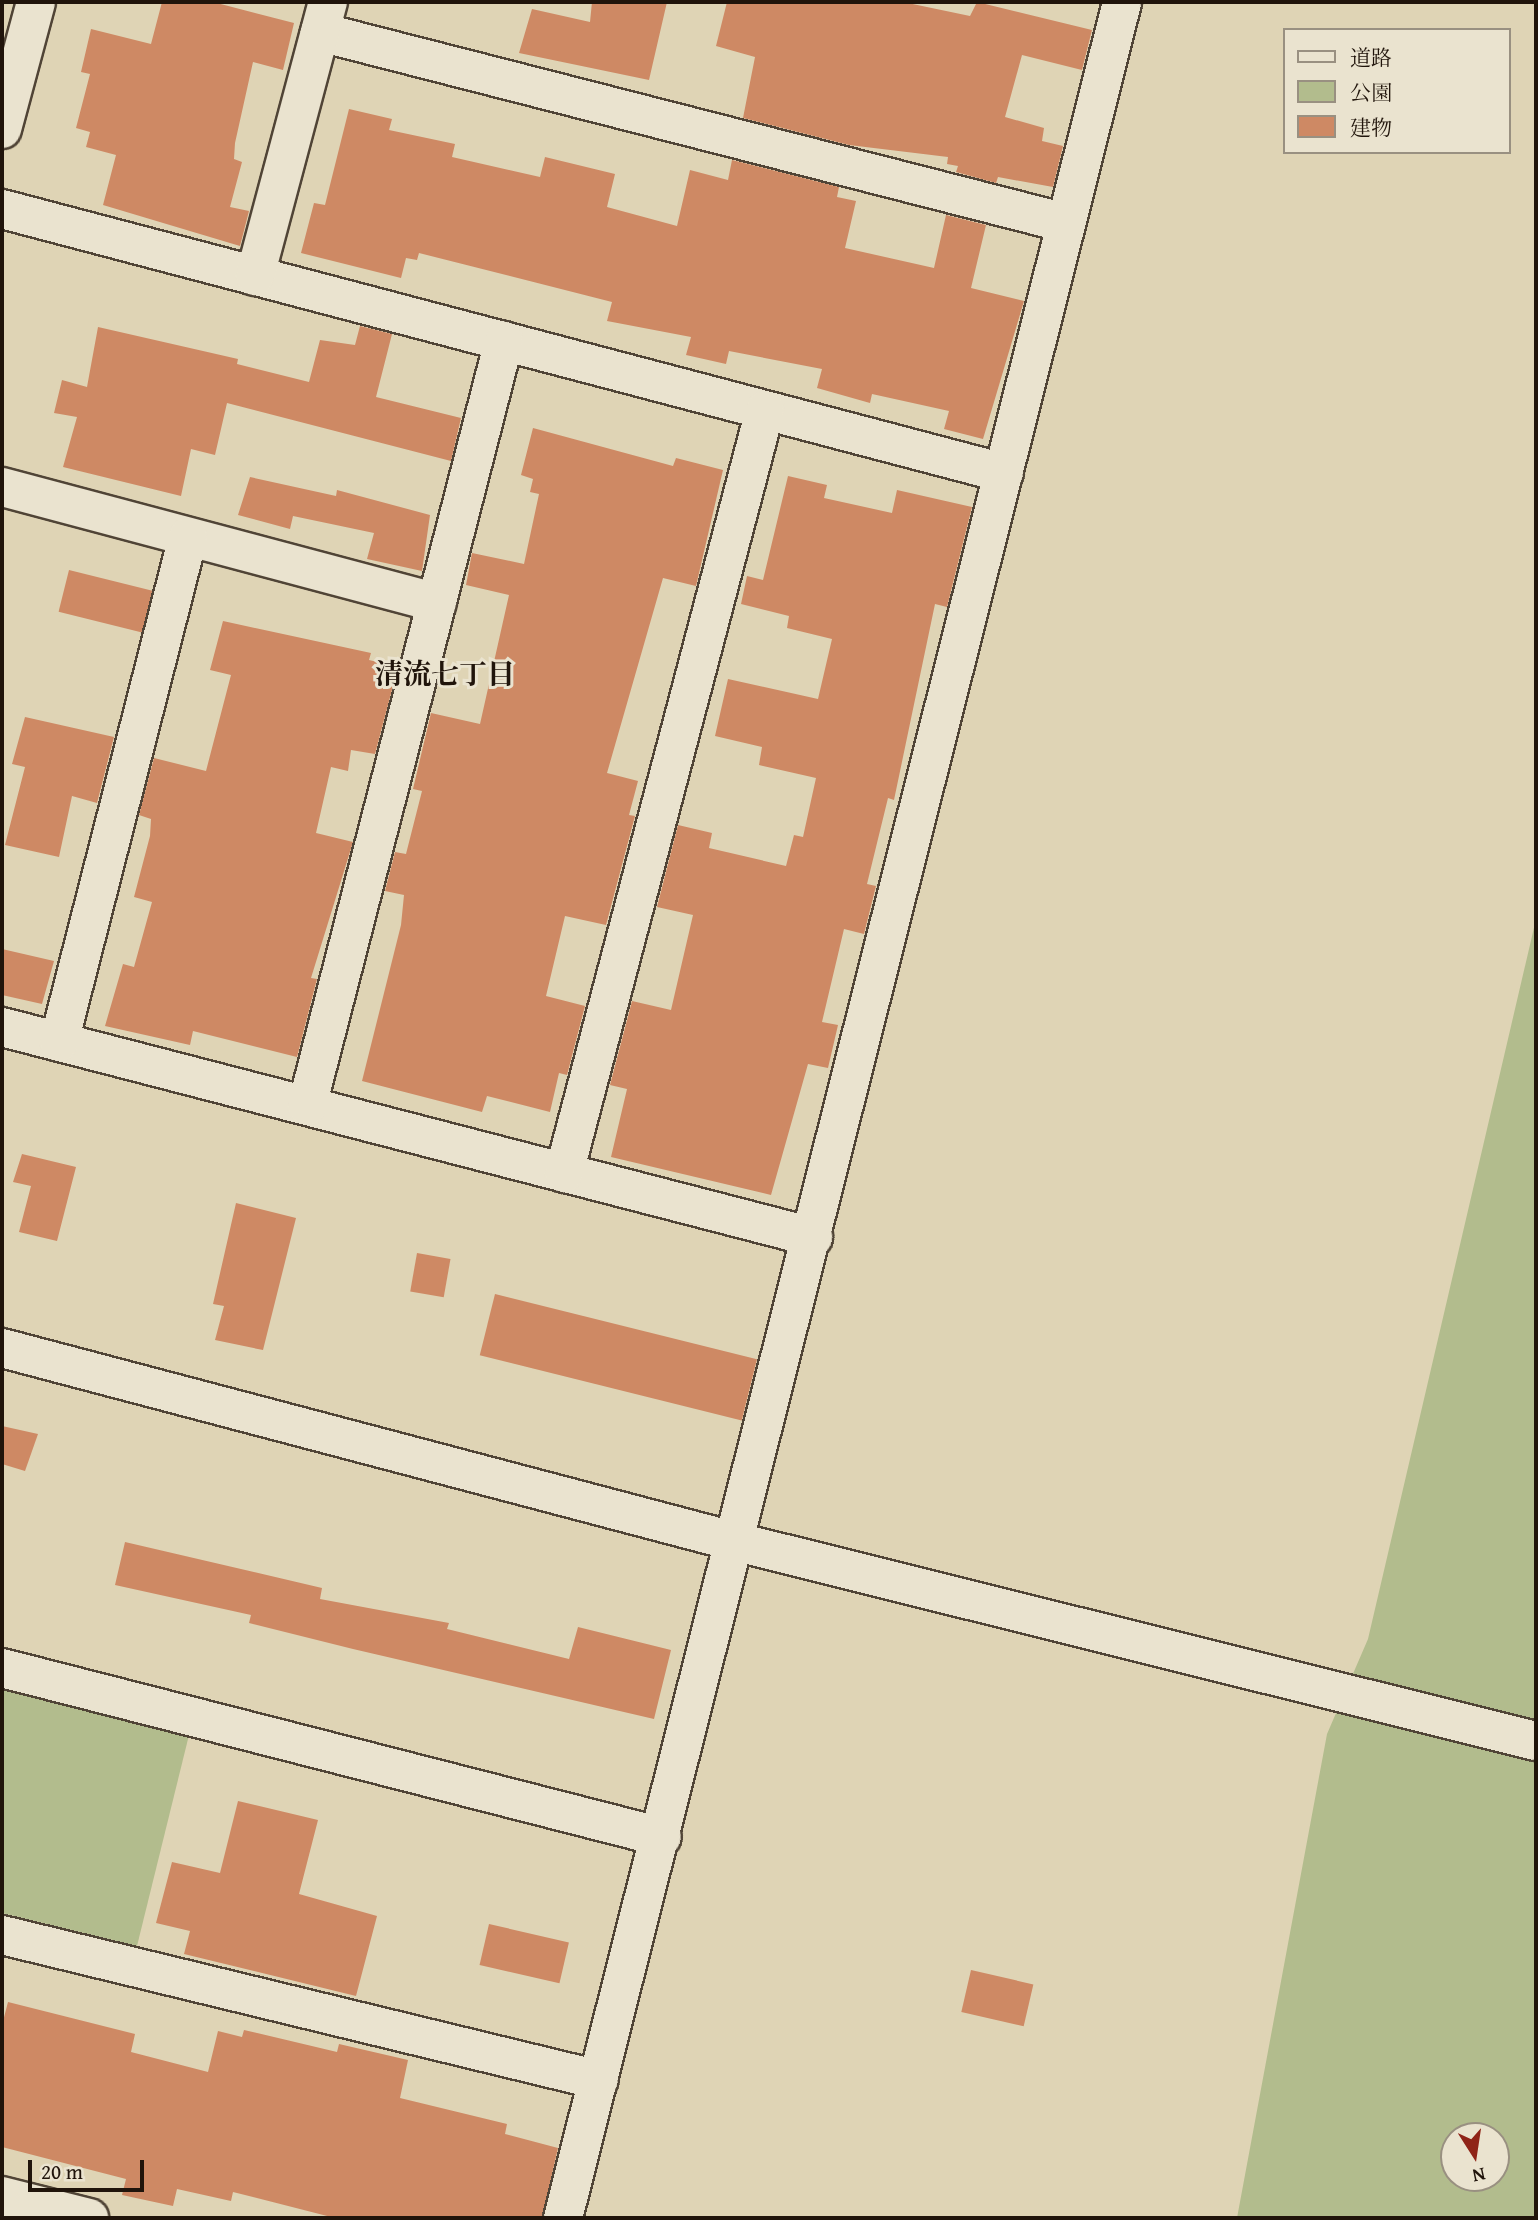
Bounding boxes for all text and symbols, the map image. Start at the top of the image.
legend [1282,28,1510,154]
text: 道路 [1350,42,1392,73]
text: 公園 [1350,77,1392,108]
text: 建物 [1350,112,1392,143]
district label: 清流七丁目 [375,657,515,691]
north arrow [1440,2122,1510,2192]
scale bar [32,2146,147,2190]
text: 20 m [41,2156,83,2187]
text: N [1470,2161,1488,2191]

